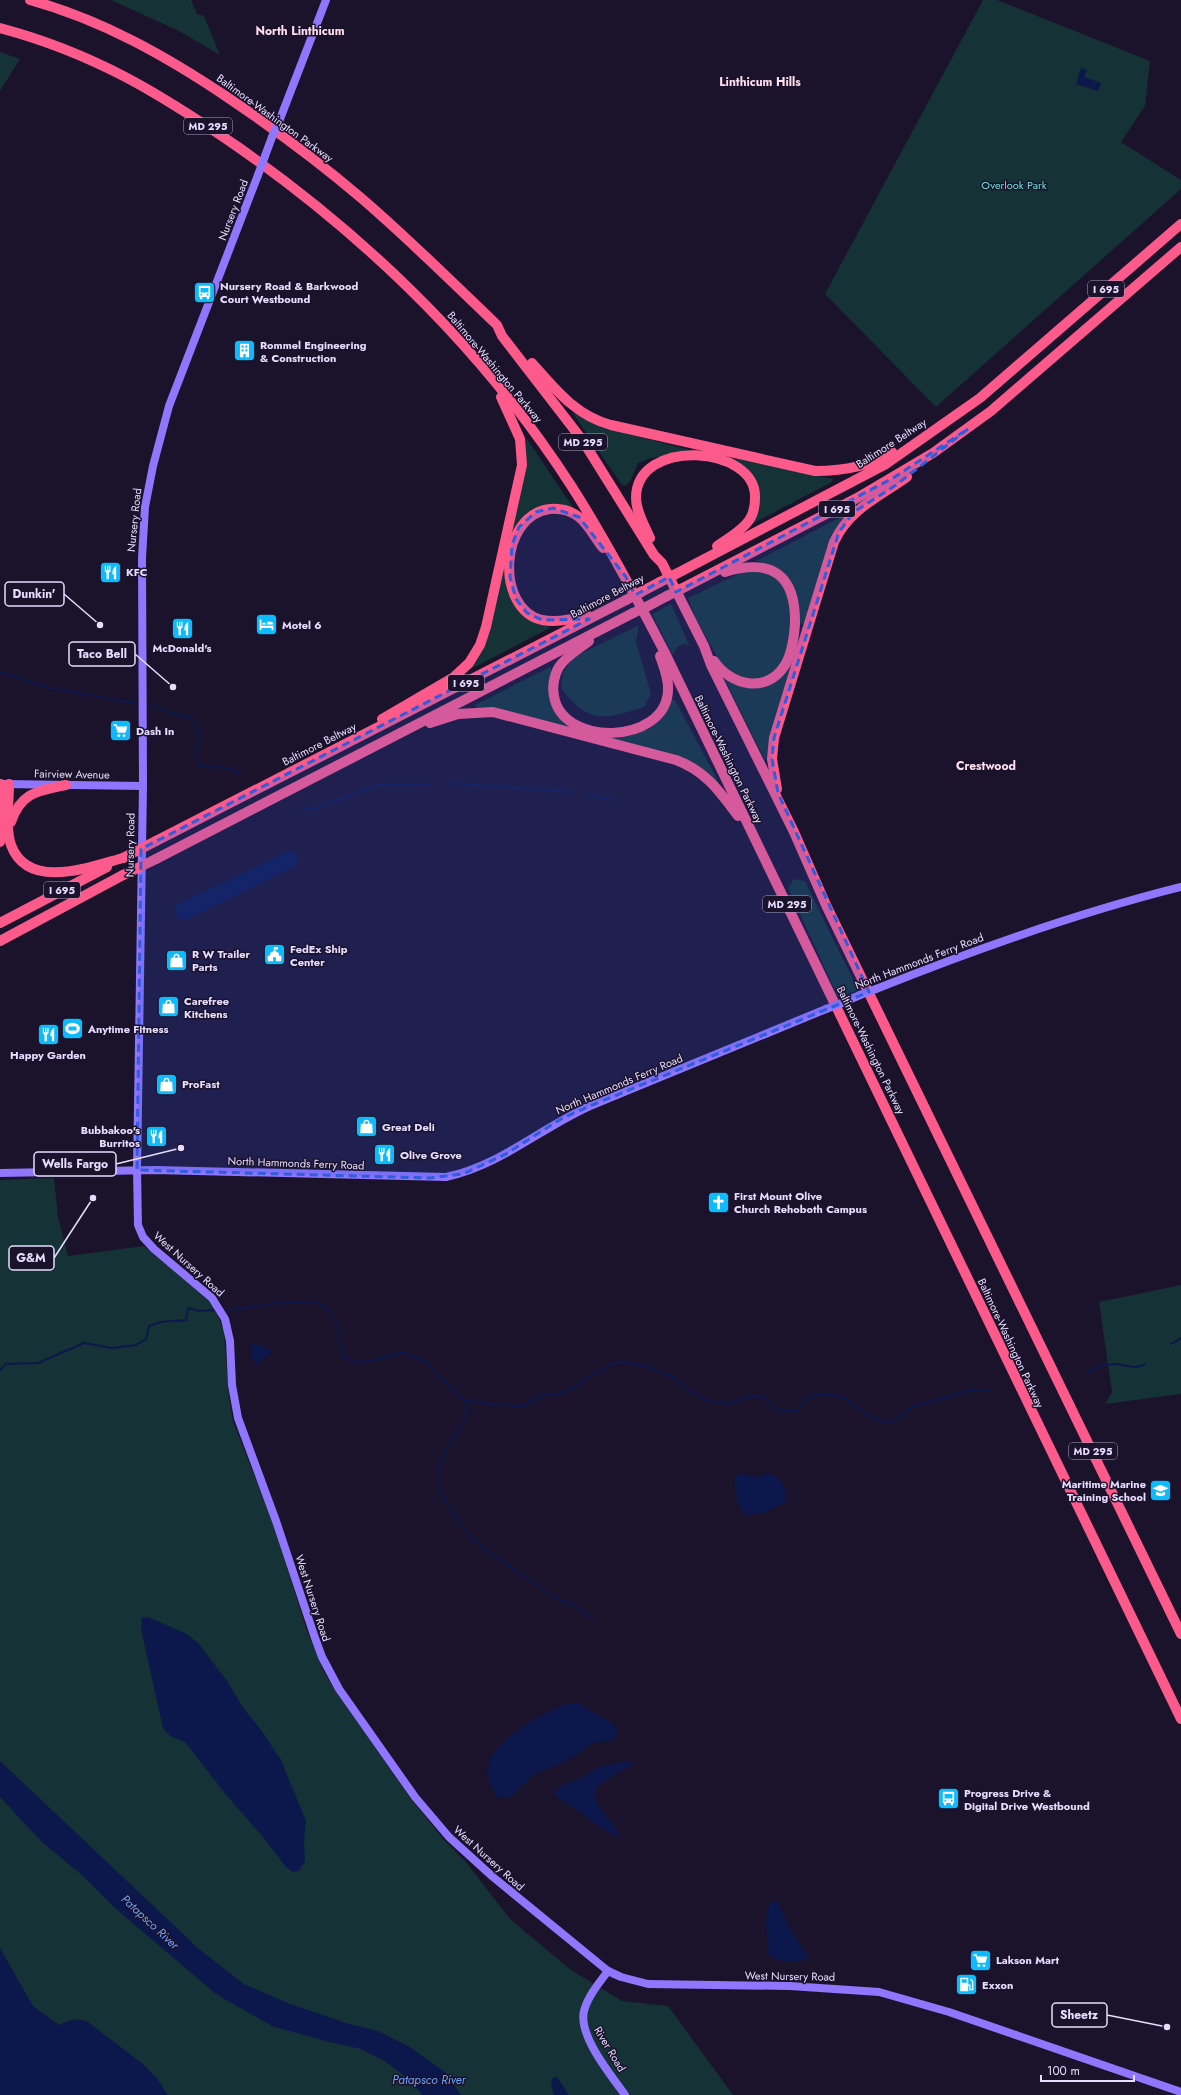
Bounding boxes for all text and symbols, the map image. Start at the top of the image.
district label: North Linthicum [256,22,345,40]
street label: Baltimore-Washington Parkway [213,70,337,166]
district label: Linthicum Hills [719,73,801,91]
road number: MD 295 [184,118,232,134]
street label: Nursery Road [214,177,252,243]
park label: Overlook Park [981,177,1047,193]
place label: Nursery Road & Barkwood Court Westbound [220,278,358,307]
bus stop icon: Nursery Road & Barkwood Court Westbound [191,279,217,305]
road number: I 695 [1088,281,1124,297]
street label: Baltimore-Washington Parkway [444,308,547,426]
place label: Rommel Engineering & Construction [260,337,367,366]
building icon: Rommel Engineering & Construction [231,338,257,364]
street label: Baltimore Beltway [853,414,930,472]
road number: MD 295 [559,434,607,450]
street label: Nursery Road [123,487,145,553]
road number: I 695 [819,501,855,517]
restaurant icon: KFC [97,559,123,585]
place label: KFC [126,564,147,580]
street label: Baltimore Beltway [567,570,647,622]
callout: Dunkin' [5,582,64,606]
text: Dunkin' [12,585,56,603]
hotel icon: Motel 6 [253,612,279,638]
restaurant icon: McDonald's [169,615,195,641]
place label: Motel 6 [282,617,322,633]
place label: McDonald's [152,640,212,656]
callout: Taco Bell [69,642,135,666]
text: Taco Bell [77,645,127,663]
road number: I 695 [448,675,484,691]
street label: Baltimore-Washington Parkway [691,692,767,826]
supermarket icon: Dash In [107,718,133,744]
street label: Baltimore Beltway [279,718,359,770]
place label: Dash In [136,723,174,739]
district label: Crestwood [956,757,1016,775]
street label: Fairview Avenue [34,765,110,783]
street label: Nursery Road [121,813,139,877]
road number: I 695 [44,882,80,898]
road number: MD 295 [763,896,811,912]
street label: North Hammonds Ferry Road [852,929,986,993]
place label: FedEx Ship Center [290,941,348,970]
public building icon: FedEx Ship Center [261,942,287,968]
place label: R W Trailer Parts [192,946,250,975]
shop icon: R W Trailer Parts [164,947,190,973]
street label: Baltimore-Washington Parkway [833,983,909,1117]
place label: Carefree Kitchens [184,993,229,1022]
shop icon: Carefree Kitchens [156,994,182,1020]
sports icon: Anytime Fitness [59,1016,85,1042]
place label: Anytime Fitness [87,1021,169,1037]
restaurant icon: Happy Garden [35,1022,61,1048]
place label: Happy Garden [10,1047,86,1063]
street label: North Hammonds Ferry Road [553,1050,685,1118]
shop icon: ProFast [154,1071,180,1097]
place label: ProFast [182,1076,220,1092]
shop icon: Great Deli [353,1114,379,1140]
place label: Great Deli [382,1119,435,1135]
place label: Bubbakoo's Burritos [81,1122,140,1151]
restaurant icon: Bubbakoo's Burritos [143,1123,169,1149]
restaurant icon: Olive Grove [371,1142,397,1168]
place label: Olive Grove [400,1147,462,1163]
callout: Wells Fargo [34,1152,116,1176]
street label: North Hammonds Ferry Road [227,1153,365,1173]
text: Wells Fargo [42,1155,108,1173]
place label: First Mount Olive Church Rehoboth Campus [734,1188,867,1217]
church icon: First Mount Olive Church Rehoboth Campus [705,1189,731,1215]
street label: West Nursery Road [150,1228,228,1300]
callout: G&M [9,1246,54,1270]
text: G&M [16,1249,46,1267]
street label: Baltimore-Washington Parkway [974,1276,1048,1410]
road number: MD 295 [1069,1443,1117,1459]
place label: Maritime Marine Training School [1062,1476,1146,1505]
school or university icon: Maritime Marine Training School [1148,1477,1174,1503]
street label: West Nursery Road [291,1553,335,1643]
place label: Progress Drive & Digital Drive Westbound [964,1785,1090,1814]
bus stop icon: Progress Drive & Digital Drive Westbound [935,1786,961,1812]
street label: West Nursery Road [450,1822,528,1894]
water label: Patapsco River [117,1890,184,1954]
supermarket icon: Lakson Mart [967,1947,993,1973]
place label: Lakson Mart [996,1952,1059,1968]
street label: West Nursery Road [745,1967,835,1985]
fuel station icon: Exxon [954,1972,980,1998]
place label: Exxon [982,1977,1013,1993]
callout: Sheetz [1052,2003,1107,2027]
text: Sheetz [1060,2006,1099,2024]
street label: River Road [590,2023,630,2075]
scale bar [1041,2057,1134,2083]
text: 100 m [1047,2062,1080,2080]
water label: Patapsco River [392,2071,467,2089]

